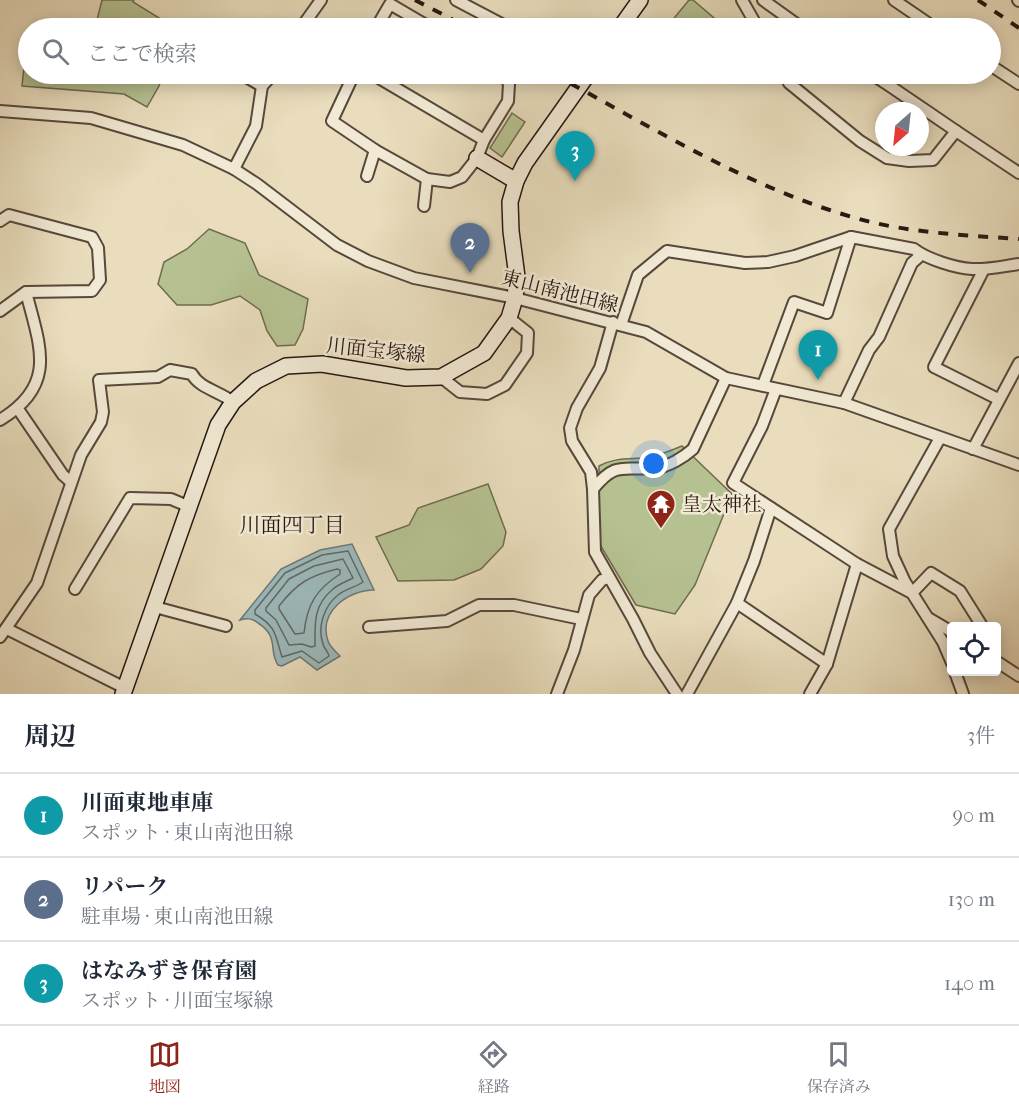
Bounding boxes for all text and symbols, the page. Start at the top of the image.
search box [18,18,1001,84]
icon: search [39,35,72,68]
text: ここで検索 [87,41,197,67]
north arrow [875,102,929,156]
pin: 3 [556,132,594,181]
pin: 2 [450,224,490,273]
street label: 東山南池田線 [499,266,621,317]
pin: 1 [798,330,838,380]
street label: 川面宝塚線 [325,334,427,367]
your location [639,449,668,478]
temple icon: 皇太神社 [645,488,677,530]
place label: 皇太神社 [682,493,762,516]
district label: 川面四丁目 [240,513,345,537]
map controls [947,622,1001,676]
button: locate [947,622,1001,676]
text: 周辺 [24,721,76,752]
text: 3件 [967,724,995,747]
text: 川面東地車庫 [81,790,213,816]
text: 1 [40,804,47,827]
text: 90 m [953,804,995,827]
text: スポット · 東山南池田線 [81,821,294,844]
text: リパーク [81,874,168,900]
text: 2 [38,888,49,911]
text: 130 m [948,888,995,911]
text: 駐車場 · 東山南池田線 [81,905,274,928]
text: はなみずき保育園 [81,958,257,984]
text: 3 [39,972,48,995]
text: 140 m [944,972,995,995]
text: スポット · 川面宝塚線 [81,989,274,1012]
tab: 地図 [148,1038,181,1097]
tab: 経路 [477,1038,510,1097]
tab: 保存済み [807,1038,871,1097]

